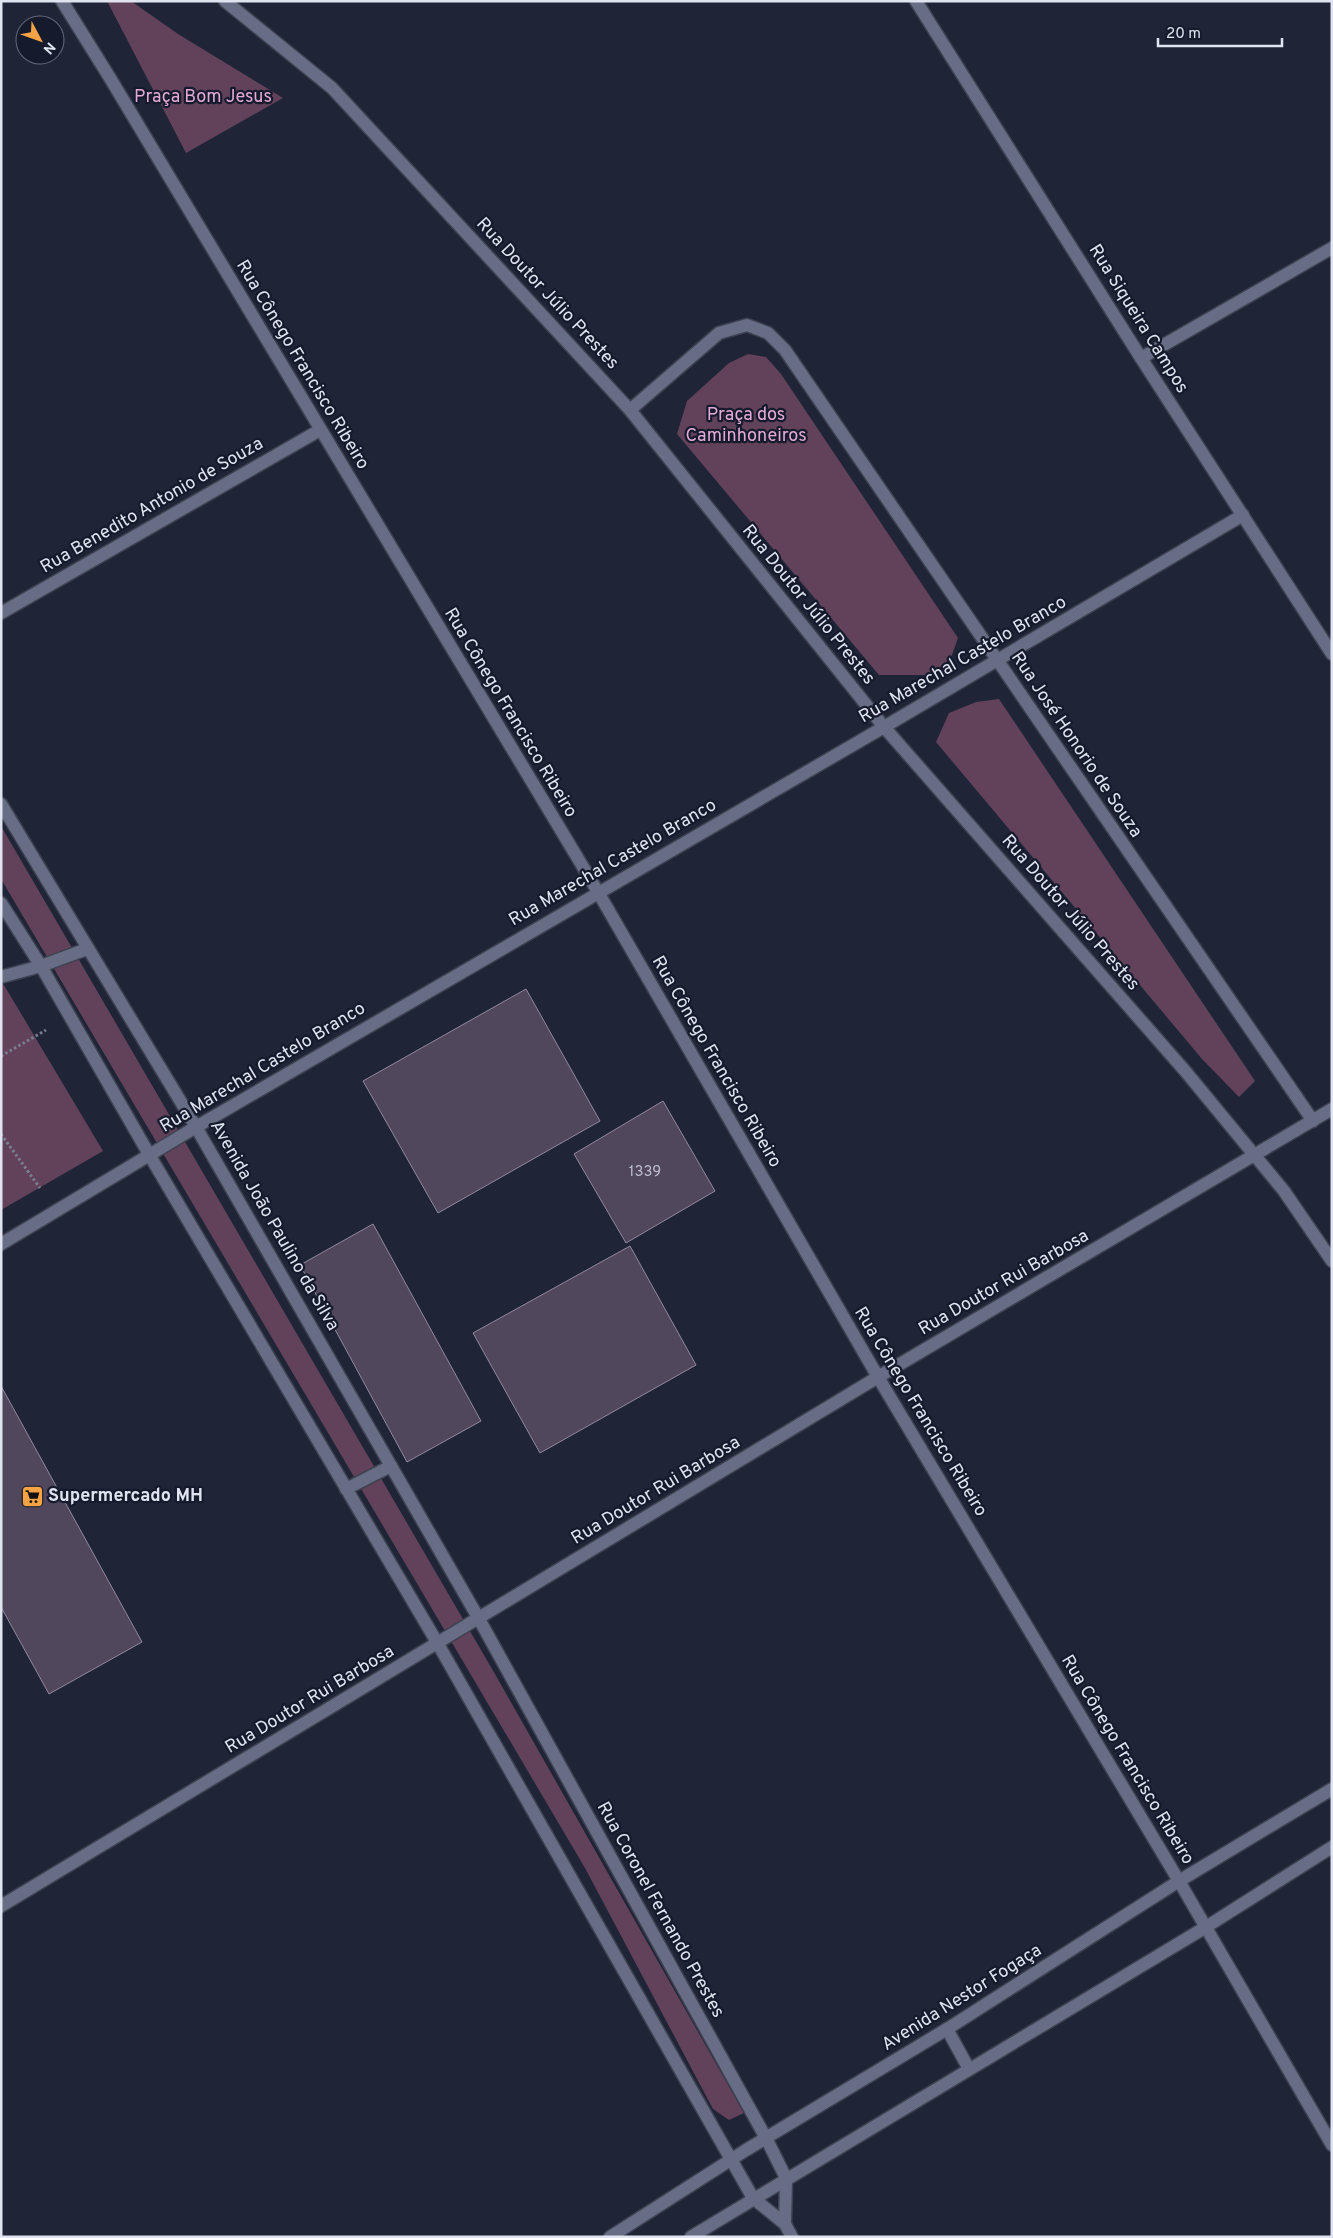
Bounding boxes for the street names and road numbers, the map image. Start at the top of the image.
street label: Rua Doutor Júlio Prestes [471,213,623,375]
street label: Rua Siqueira Campos [1083,240,1193,398]
street label: Rua Cônego Francisco Ribeiro [230,256,374,474]
street label: Rua Benedito Antonio de Souza [36,433,268,579]
street label: Rua Doutor Júlio Prestes [736,520,880,690]
street label: Rua Marechal Castelo Branco [855,591,1071,729]
street label: Rua Cônego Francisco Ribeiro [438,604,582,822]
street label: Rua José Honorio de Souza [1005,648,1147,842]
street label: Rua Marechal Castelo Branco [505,794,721,932]
street label: Rua Doutor Júlio Prestes [996,830,1144,996]
street label: Rua Cônego Francisco Ribeiro [646,952,786,1172]
street label: Rua Marechal Castelo Branco [156,997,370,1139]
street label: Avenida João Paulino da Silva [204,1117,344,1335]
street label: Rua Doutor Rui Barbosa [915,1225,1093,1341]
street label: Rua Cônego Francisco Ribeiro [848,1303,992,1521]
street label: Rua Doutor Rui Barbosa [567,1431,745,1551]
street label: Rua Doutor Rui Barbosa [221,1640,399,1760]
street label: Rua Cônego Francisco Ribeiro [1055,1651,1199,1869]
street label: Rua Coronel Fernando Prestes [591,1798,729,2022]
street label: Avenida Nestor Fogaça [878,1939,1046,2057]

